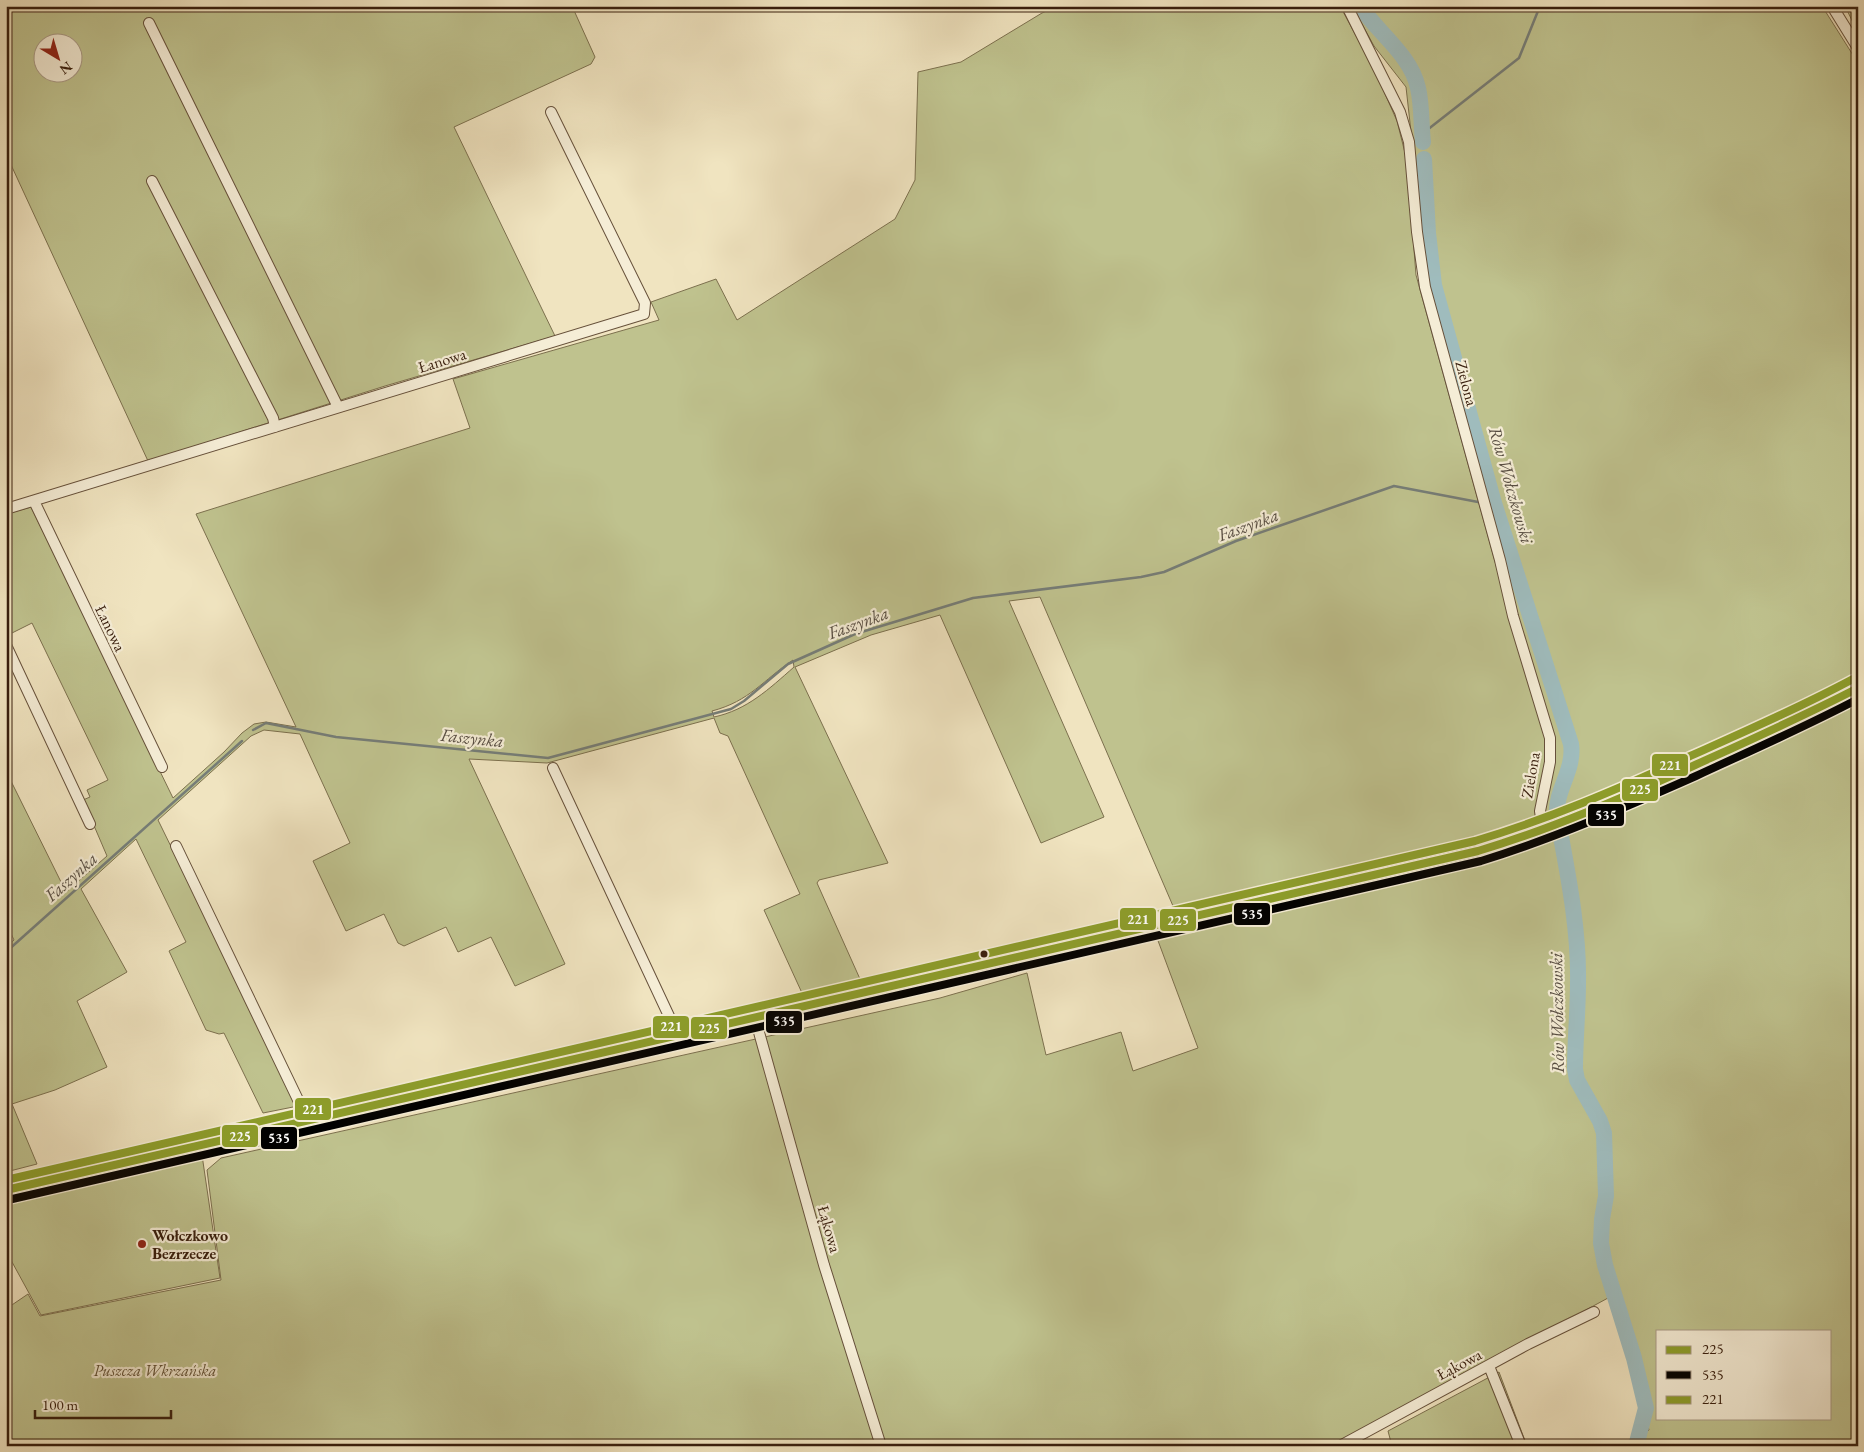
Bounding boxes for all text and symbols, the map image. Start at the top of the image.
north arrow [32,32,82,82]
text: N [55,58,76,79]
street label: Łanowa [416,343,469,378]
street label: Zielona [1450,358,1483,409]
water label: Rów Wołczkowski [1484,424,1539,547]
water label: Faszynka [1213,503,1282,547]
water label: Faszynka [823,601,892,645]
street label: Łanowa [90,602,131,655]
water label: Faszynka [438,723,505,753]
street label: Zielona [1516,750,1545,800]
line badge: 221 [1651,753,1689,777]
text: 221 [1659,756,1681,774]
line badge: 225 [1621,778,1659,802]
text: 225 [1629,780,1651,798]
line badge: 535 [1587,803,1625,827]
text: 535 [1595,806,1617,824]
water label: Faszynka [39,847,102,908]
line badge: 535 [1233,902,1271,926]
text: 535 [1241,905,1263,923]
line badge: 221 [1119,907,1157,931]
line badge: 225 [1159,908,1197,932]
text: 221 [1127,910,1149,928]
text: 225 [1167,911,1189,929]
unlabelled marker [979,949,989,959]
water label: Rów Wołczkowski [1544,952,1569,1074]
line badge: 535 [765,1010,803,1034]
text: 535 [773,1012,795,1030]
line badge: 221 [652,1015,690,1039]
line badge: 225 [690,1016,728,1040]
text: 221 [660,1017,682,1035]
text: 225 [698,1019,720,1037]
line badge: 221 [294,1097,332,1121]
text: 221 [302,1100,324,1118]
line badge: 225 [221,1124,259,1148]
line badge: 535 [260,1126,298,1150]
text: 225 [229,1127,251,1145]
text: 535 [268,1129,290,1147]
street label: Łąkowa [813,1203,846,1256]
place label: Wołczkowo Bezrzecze [152,1225,228,1264]
marker: Wołczkowo Bezrzecze [136,1238,148,1250]
legend [1656,1330,1832,1420]
text: 225 [1702,1339,1724,1358]
street label: Łąkowa [1433,1344,1486,1385]
park label: Puszcza Wkrzańska [94,1360,216,1381]
text: 535 [1702,1365,1724,1384]
scale bar [35,1387,171,1419]
text: 221 [1702,1389,1724,1408]
text: 100 m [42,1395,79,1414]

